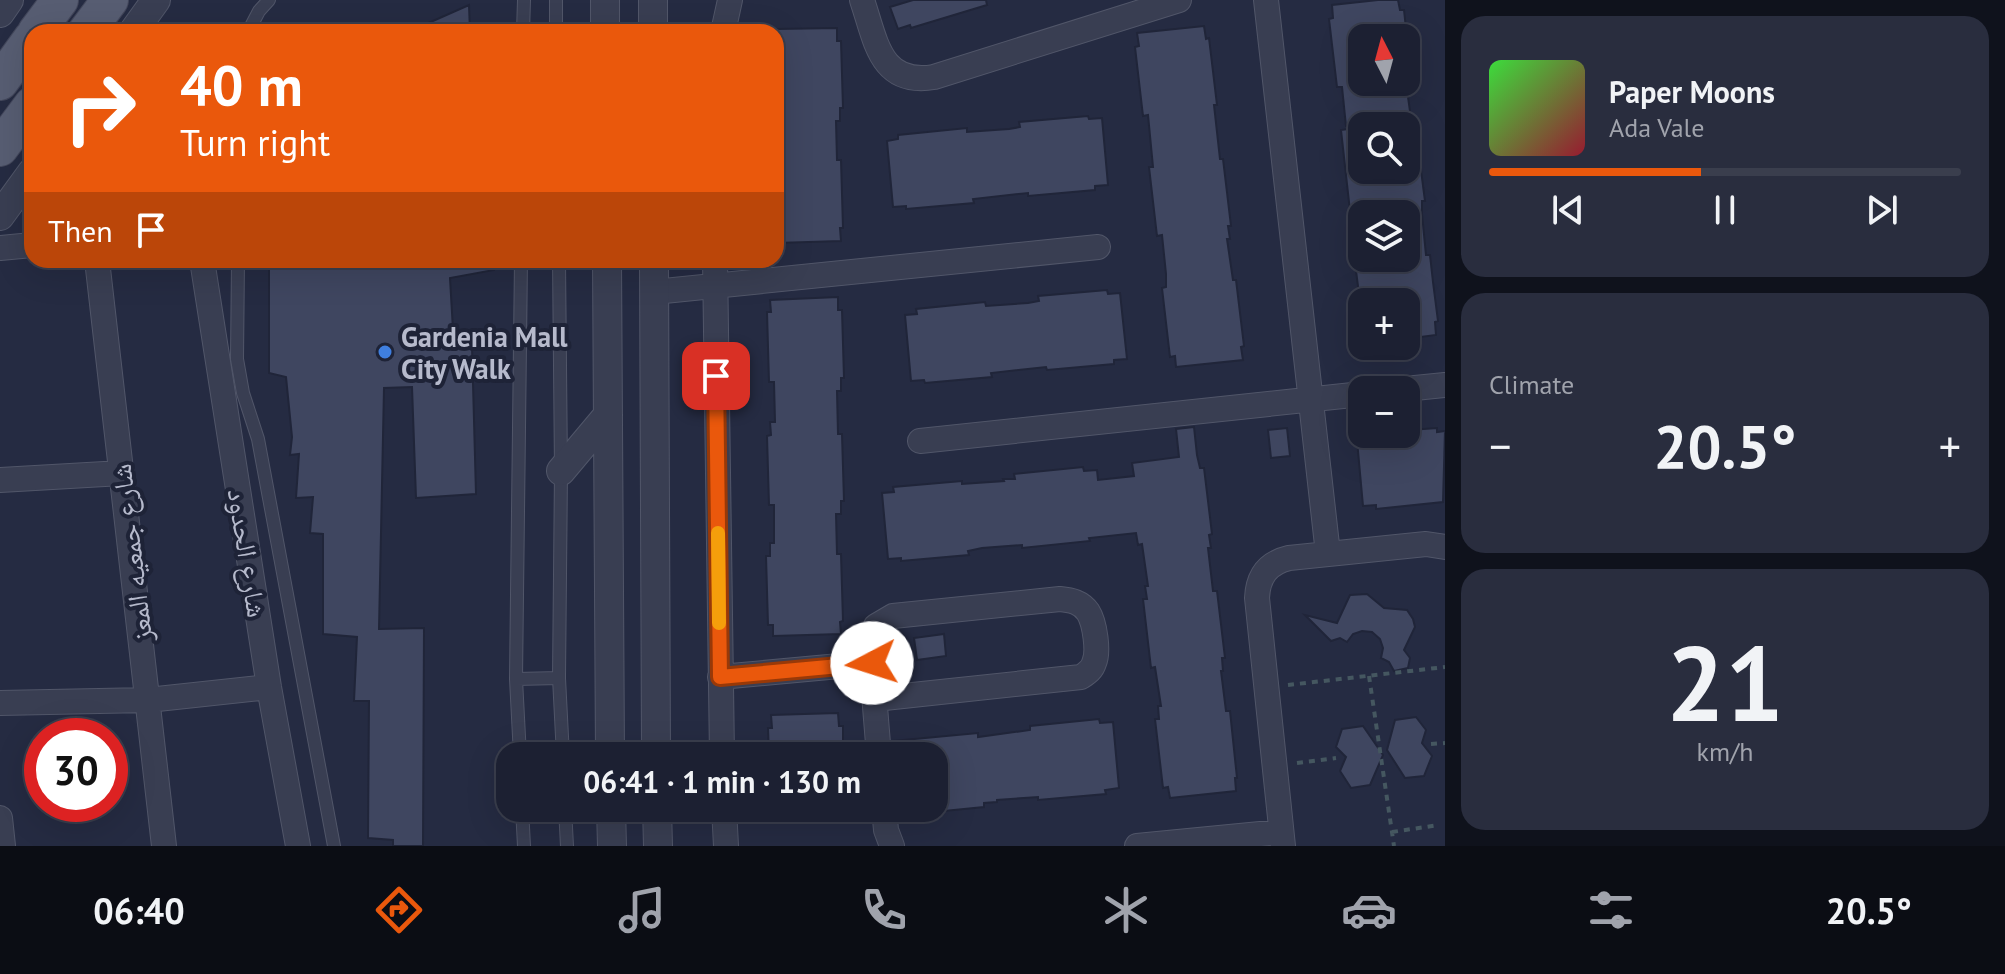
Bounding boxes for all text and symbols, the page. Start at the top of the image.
north arrow [1348,24,1420,96]
map controls [1348,24,1420,448]
text: 40 m [180,49,303,121]
icon: right [48,56,152,160]
text: Paper Moons [1609,72,1775,111]
text: Ada Vale [1609,111,1704,144]
button: search [1348,112,1420,184]
text: Turn right [180,119,330,166]
icon: previous [1546,188,1590,232]
icon: pause [1703,188,1747,232]
icon: next [1860,188,1904,232]
button: layers [1348,200,1420,272]
icon: arrive [129,208,173,252]
text: Then [48,211,113,250]
button: + [1348,288,1420,360]
place label: Gardenia Mall City Walk [401,318,568,387]
pin [682,342,750,410]
marker: Gardenia Mall City Walk [376,343,394,361]
icon: arrive [694,354,738,398]
text: Climate [1489,368,1574,401]
button: − [1348,376,1420,448]
text: 20.5° [1653,407,1797,485]
text: − [1489,417,1511,474]
text: + [1939,417,1961,474]
street label: شارع جمعيه المعز [102,462,160,645]
street label: شارع الحدود [220,486,276,620]
text: 21 [1666,615,1784,750]
position arrow [830,621,914,705]
speed limit sign: 30 [24,718,128,822]
text: km/h [1697,735,1754,768]
text: 06:41 · 1 min · 130 m [583,762,861,801]
icon: directions [371,882,427,938]
icon: music [614,882,670,938]
icon: phone [856,882,912,938]
icon: climate [1098,882,1154,938]
icon: car [1341,882,1397,938]
icon: filters [1583,882,1639,938]
text: 06:40 [93,887,185,934]
text: 20.5° [1826,887,1912,934]

